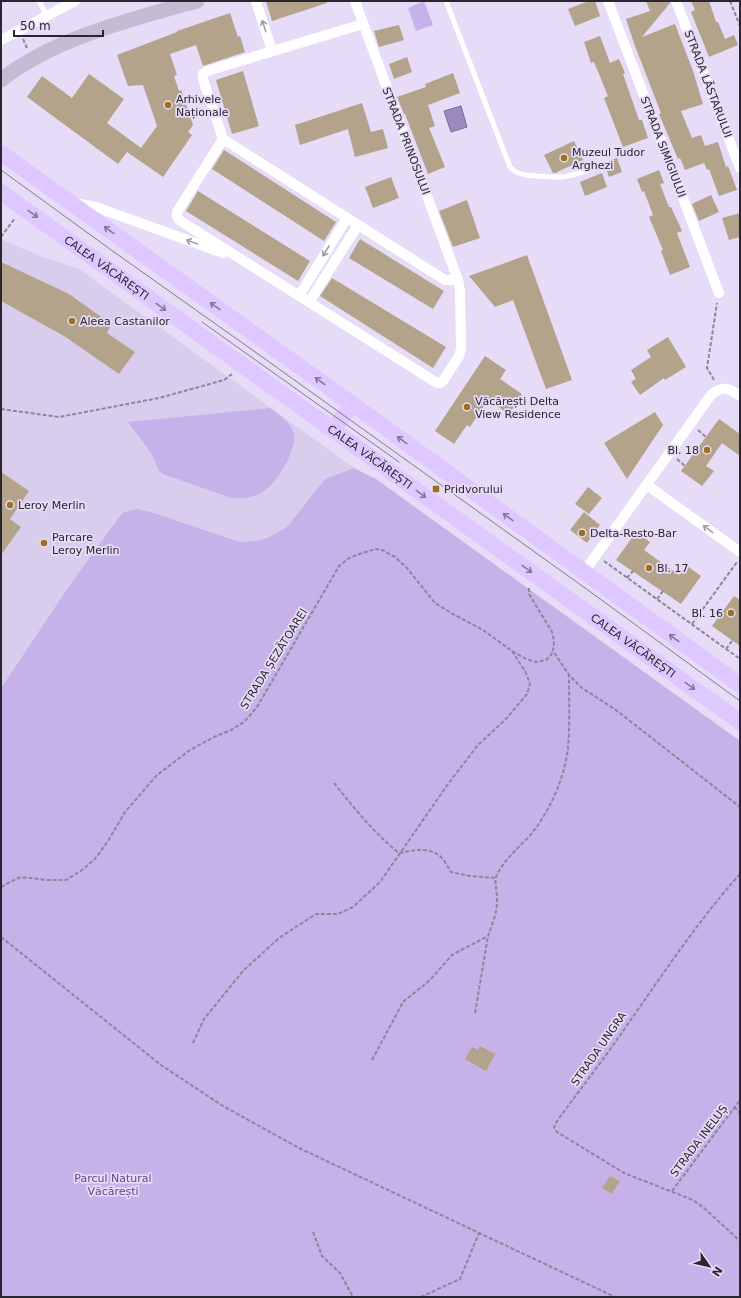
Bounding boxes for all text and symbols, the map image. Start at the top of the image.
scale bar [14,12,103,38]
text: 50 m [20,19,51,33]
one-way arrow [260,20,267,33]
street label: STRADA LĂSTARULUI [681,28,735,140]
street label: STRADA PRINOSULUI [379,85,433,197]
place label: Arhivele Naționale [176,93,229,119]
street label: STRADA SIMIGIULUI [638,95,688,199]
marker: Arhivele Naționale [163,100,173,110]
place label: Muzeul Tudor Arghezi [572,146,645,172]
marker: Muzeul Tudor Arghezi [559,153,569,163]
one-way arrow [27,210,38,218]
one-way arrow [103,226,114,234]
street label: CALEA VĂCĂREȘTI [62,233,151,302]
one-way arrow [186,237,198,245]
one-way arrow [322,245,330,257]
one-way arrow [209,301,220,310]
one-way arrow [155,302,166,311]
place label: Aleea Castanilor [80,315,170,328]
marker: Aleea Castanilor [67,316,77,326]
one-way arrow [315,377,326,385]
place label: Văcărești Delta View Residence [475,395,561,421]
marker: Văcărești Delta View Residence [462,402,472,412]
street label: CALEA VĂCĂREȘTI [325,422,415,491]
one-way arrow [397,436,408,444]
place label: Bl. 18 [667,444,699,457]
marker: Bl. 18 [702,445,712,455]
place label: Pridvorului [444,483,503,496]
marker: Pridvorului [431,484,441,494]
one-way arrow [416,490,427,498]
place label: Leroy Merlin [18,499,86,512]
marker: Leroy Merlin [5,500,15,510]
one-way arrow [502,512,513,521]
one-way arrow [703,525,714,533]
place label: Delta-Resto-Bar [590,527,677,540]
marker: Delta-Resto-Bar [577,528,587,538]
place label: Parcare Leroy Merlin [52,531,120,557]
marker: Parcare Leroy Merlin [39,538,49,548]
place label: Bl. 17 [657,562,689,575]
marker: Bl. 17 [644,563,654,573]
one-way arrow [521,565,532,573]
street label: STRADA ȘEZĂTOAREI [238,606,310,712]
place label: Bl. 16 [691,607,723,620]
marker: Bl. 16 [726,608,736,618]
street label: CALEA VĂCĂREȘTI [588,611,678,680]
one-way arrow [669,633,680,642]
one-way arrow [684,682,695,690]
street label: STRADA UNGRA [569,1009,630,1088]
street label: STRADA INELUȘ [668,1102,730,1180]
park label: Parcul Natural Văcărești [74,1172,152,1198]
north arrow [689,1246,729,1286]
text: N [709,1264,725,1279]

